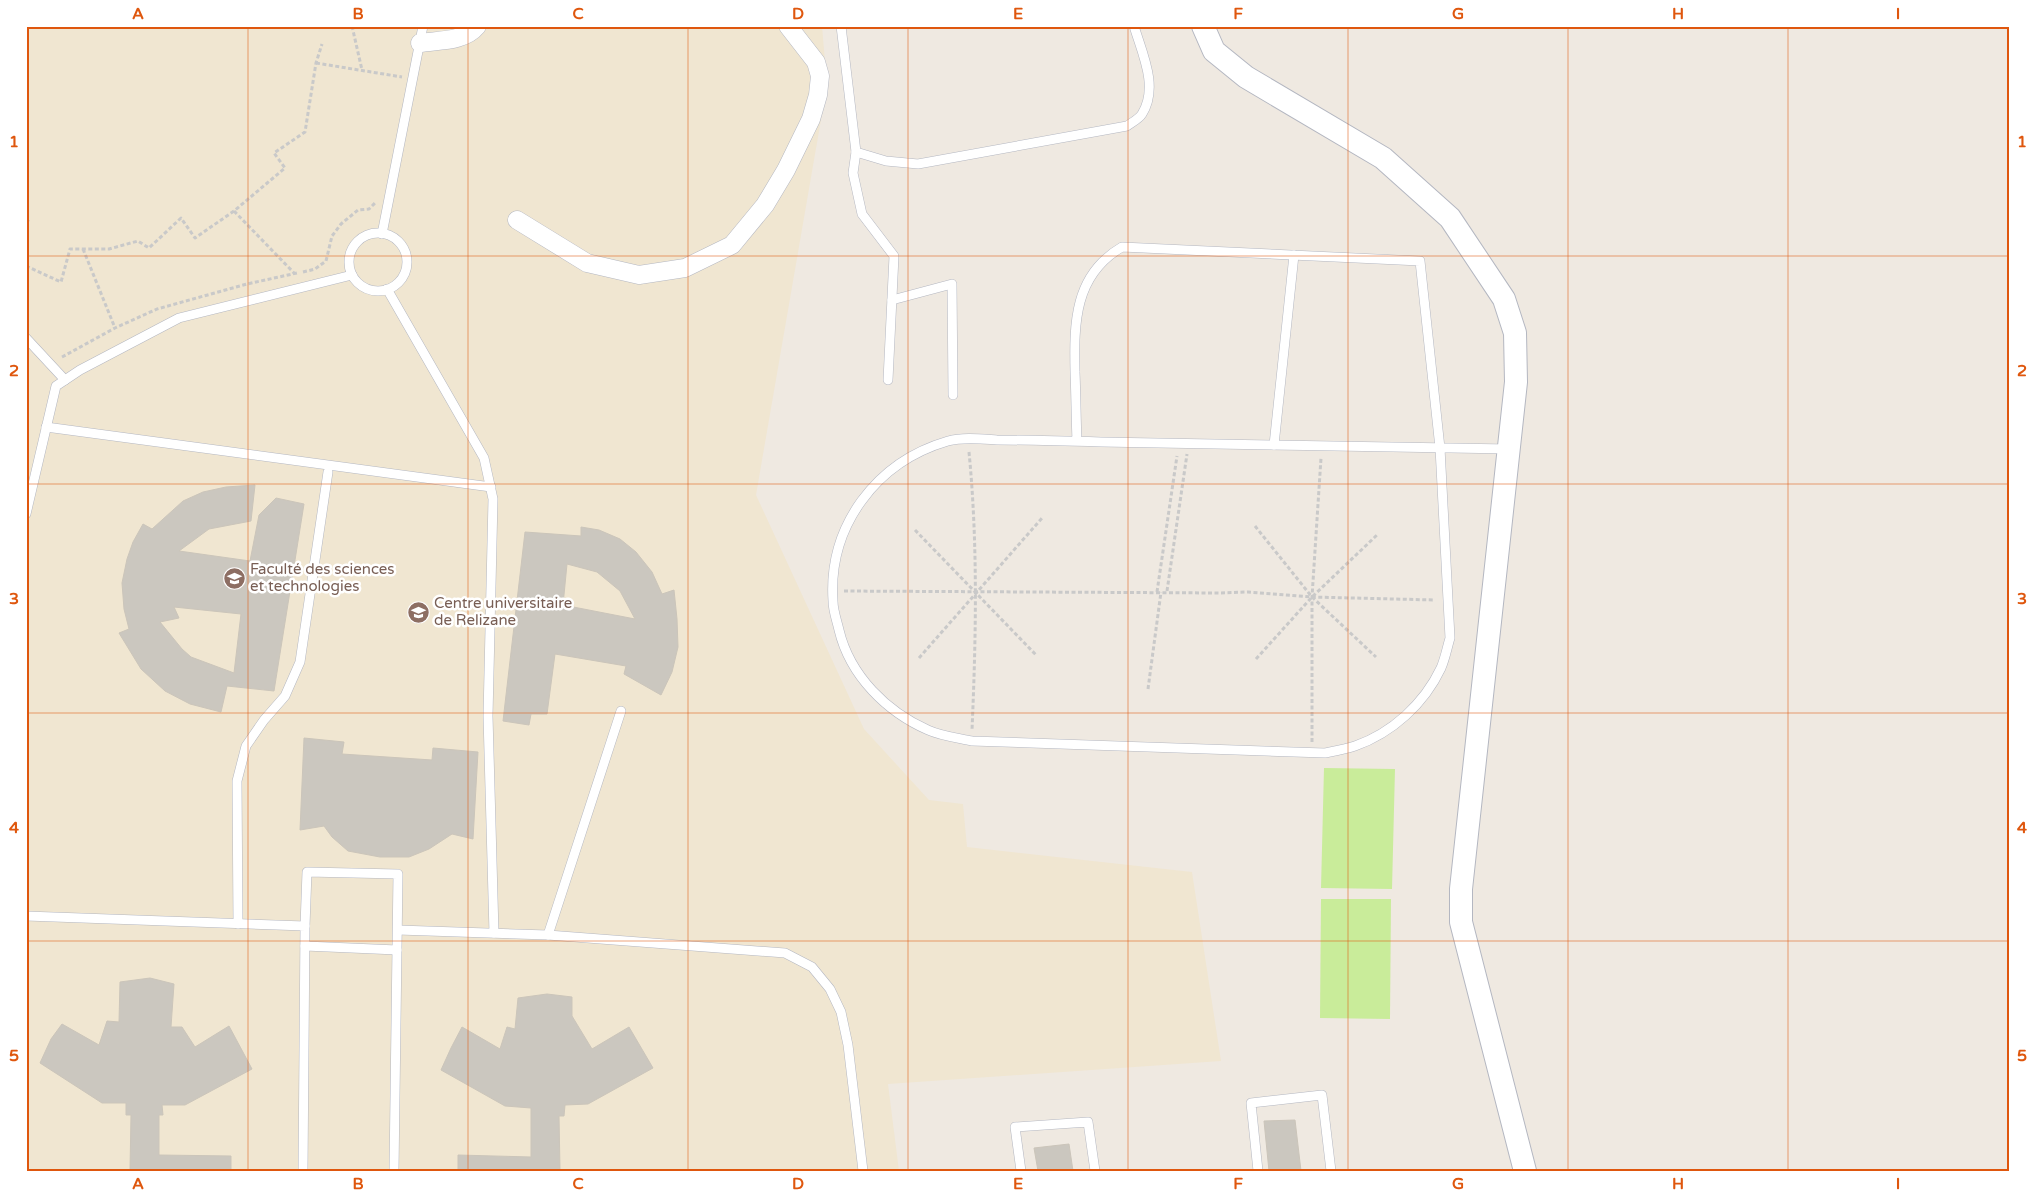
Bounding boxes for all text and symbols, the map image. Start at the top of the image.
text: A [132,4,144,24]
text: B [352,4,364,24]
text: C [572,4,584,24]
text: D [792,4,804,24]
text: E [1013,4,1023,24]
text: F [1233,4,1243,24]
text: G [1452,4,1464,24]
text: H [1672,4,1684,24]
text: I [1896,4,1900,24]
text: 1 [9,132,19,152]
text: 1 [2017,132,2027,152]
text: 2 [9,361,19,381]
text: 2 [2017,361,2027,381]
place label: Faculté des sciences et technologies [250,560,395,595]
school or university icon: Faculté des sciences et technologies [222,566,246,590]
text: 3 [9,589,19,609]
text: 3 [2017,589,2027,609]
place label: Centre universitaire de Relizane [434,594,572,629]
school or university icon: Centre universitaire de Relizane [406,600,430,624]
text: 4 [9,818,19,838]
text: 4 [2017,818,2027,838]
text: 5 [9,1046,19,1066]
text: 5 [2017,1046,2027,1066]
text: A [132,1174,144,1194]
text: B [352,1174,364,1194]
text: C [572,1174,584,1194]
text: D [792,1174,804,1194]
text: E [1013,1174,1023,1194]
text: F [1233,1174,1243,1194]
text: G [1452,1174,1464,1194]
text: H [1672,1174,1684,1194]
text: I [1896,1174,1900,1194]

